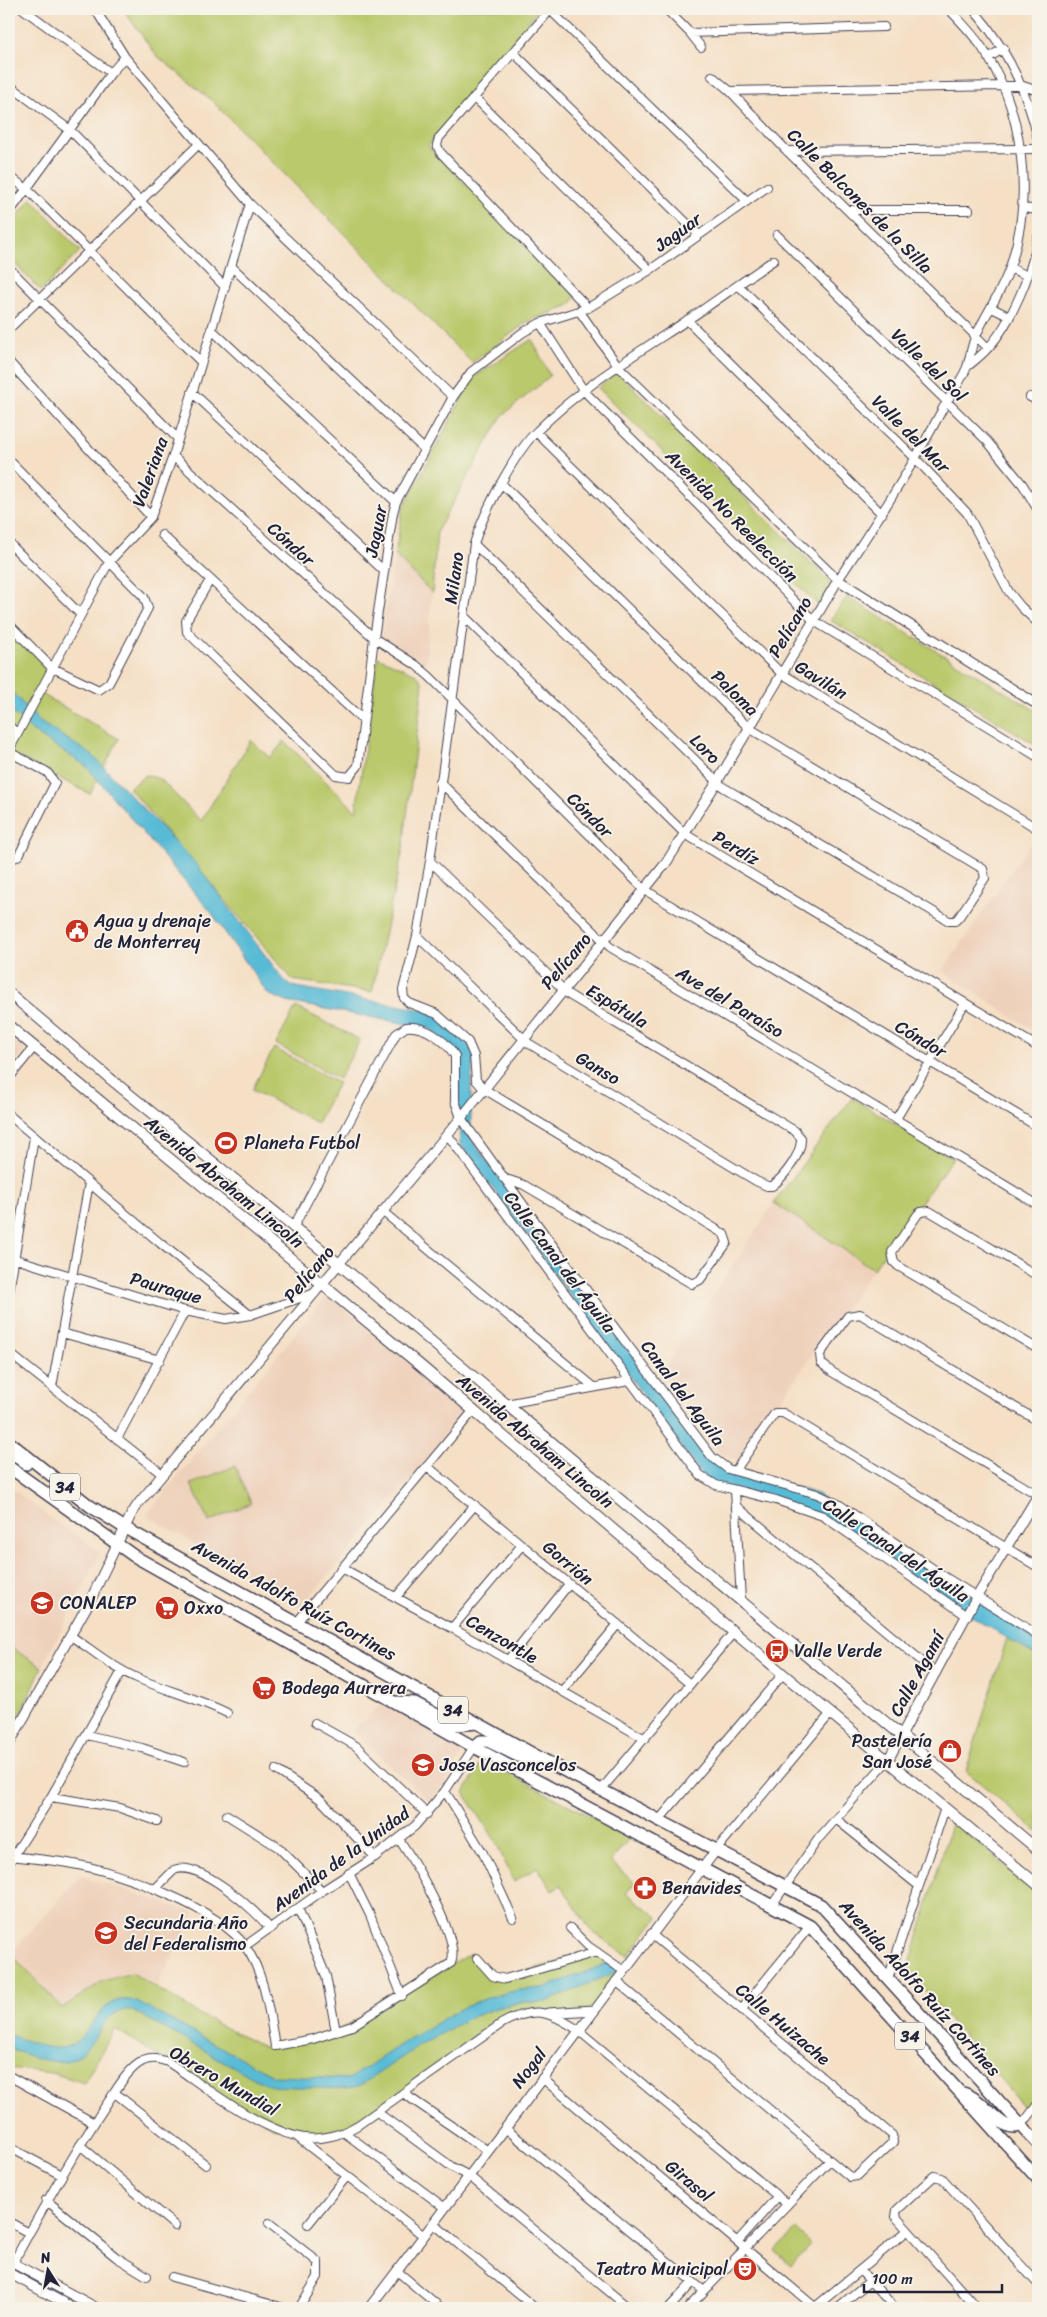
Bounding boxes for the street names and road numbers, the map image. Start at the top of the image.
street label: Calle Balcones de la Silla [779,120,941,282]
street label: Jaguar [646,203,710,261]
street label: Valle del Sol [883,320,975,411]
street label: Valle del Mar [864,387,959,482]
street label: Valeriana [122,431,178,512]
street label: Avenida No Reelección [657,441,807,591]
street label: Jaguar [355,501,397,561]
street label: Cóndor [259,513,324,576]
street label: Milano [435,550,474,606]
street label: Pelícano [759,590,821,664]
street label: Gavilán [788,651,854,709]
street label: Paloma [703,662,767,724]
street label: Loro [682,726,728,772]
street label: Cóndor [559,784,622,847]
street label: Perdíz [706,821,766,875]
street label: Pelícano [532,925,600,997]
street label: Ave del Paraíso [669,956,790,1047]
street label: Espátula [580,975,655,1038]
street label: Cóndor [889,1011,955,1068]
street label: Ganso [569,1042,627,1094]
street label: Avenida Abraham Lincoln [136,1107,311,1257]
street label: Calle Canal del Águila [496,1184,625,1341]
street label: Pelícano [275,1238,343,1310]
street label: Pauraque [126,1262,206,1314]
street label: Canal del Aguila [632,1333,734,1453]
street label: Avenida Abraham Lincoln [448,1364,621,1517]
road number: 34 [50,1474,80,1500]
street label: Calle Canal del Águila [816,1489,977,1612]
street label: Avenida Adolfo Ruíz Cortines [185,1530,403,1670]
street label: Gorrión [535,1532,601,1594]
street label: Cenzontle [460,1605,545,1673]
street label: Calle Agamí [880,1624,955,1723]
road number: 34 [438,1696,468,1724]
street label: Avenida de la Unidad [264,1797,418,1921]
street label: Avenida Adolfo Ruíz Cortínes [830,1891,1009,2085]
street label: Calle Huizache [728,1974,838,2074]
road number: 34 [895,2022,925,2050]
street label: Obrero Mundial [163,2037,286,2126]
street label: Nogal [503,2040,556,2096]
street label: Girasol [658,2151,721,2211]

